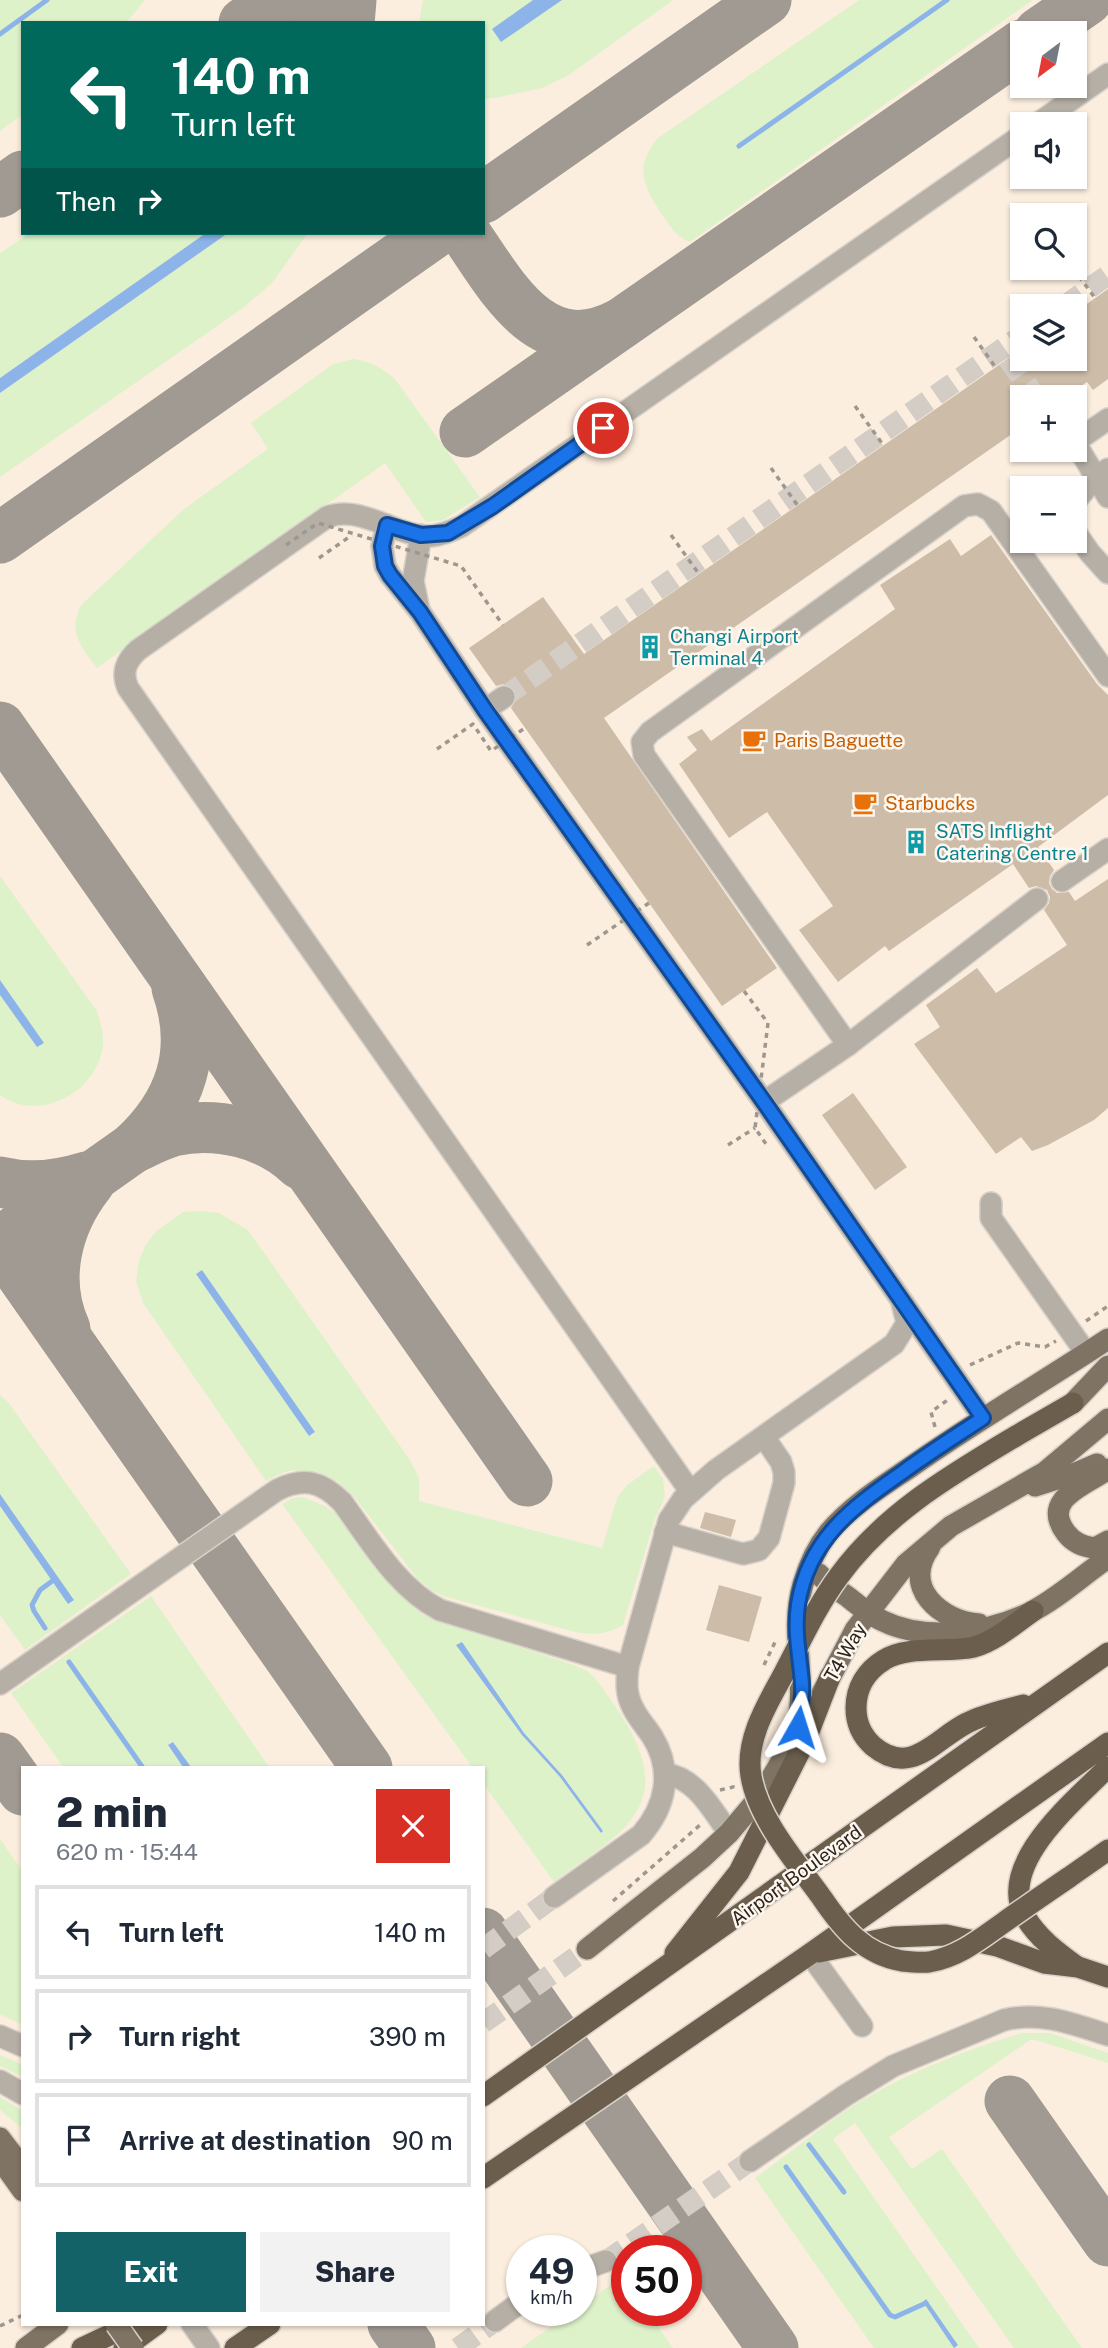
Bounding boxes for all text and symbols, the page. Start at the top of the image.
north arrow [1010,21,1087,98]
map controls [1010,21,1087,553]
text: 140 m [171,47,311,105]
icon: left [56,49,147,140]
text: Turn left [171,106,296,143]
button: sound [1010,112,1087,189]
icon: right [130,182,168,220]
text: Then [56,186,116,217]
button: search [1010,203,1087,280]
button: layers [1010,294,1087,371]
button: + [1010,385,1087,462]
pin [573,398,633,458]
icon: arrive [584,409,622,447]
button: − [1010,476,1087,553]
place label: Changi Airport Terminal 4 [670,625,799,669]
building icon: Changi Airport Terminal 4 [636,633,664,661]
cafe icon: Paris Baguette [740,726,768,754]
place label: Paris Baguette [774,729,903,751]
cafe icon: Starbucks [851,789,879,817]
place label: Starbucks [885,792,975,814]
place label: SATS Inflight Catering Centre 1 [936,820,1089,864]
building icon: SATS Inflight Catering Centre 1 [902,828,930,856]
street label: T4 Way [820,1619,870,1685]
position arrow [761,1690,835,1764]
text: 2 min [56,1787,168,1836]
button: close [376,1789,450,1863]
street label: Airport Boulevard [726,1820,866,1930]
text: 620 m · 15:44 [56,1838,198,1865]
icon: left [60,1913,98,1951]
text: Turn left [119,1917,224,1948]
text: 140 m [374,1917,446,1948]
icon: right [60,2017,98,2055]
text: Turn right [119,2021,241,2052]
text: 390 m [369,2021,446,2052]
icon: arrive [60,2121,98,2159]
text: Arrive at destination [119,2125,371,2156]
text: 90 m [392,2125,453,2156]
button: Exit [56,2232,246,2312]
button: Share [260,2232,450,2312]
speed limit sign: 50 [611,2235,702,2326]
text: 49 [528,2251,575,2292]
text: km/h [530,2287,573,2308]

